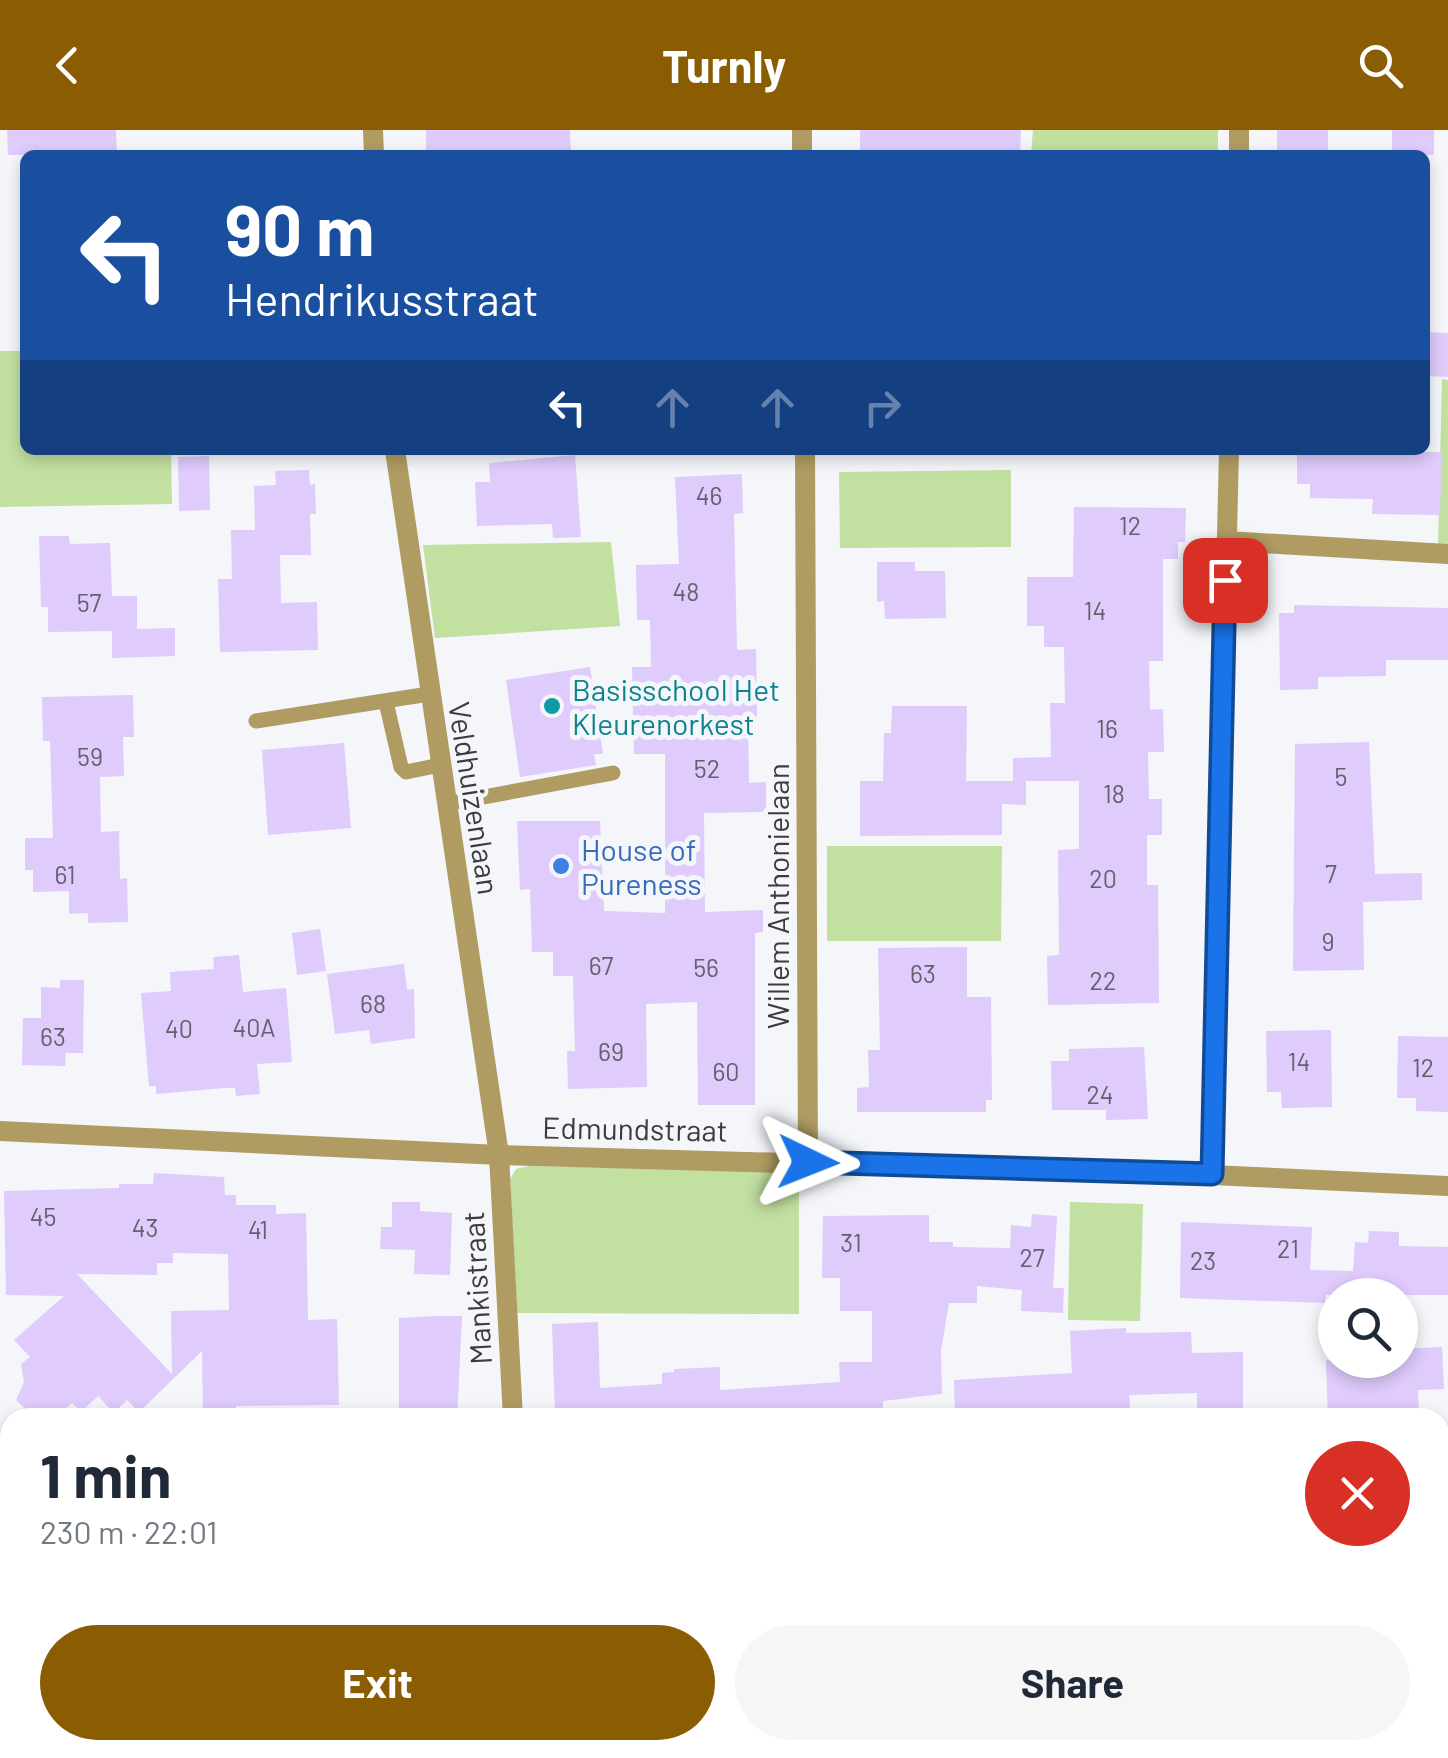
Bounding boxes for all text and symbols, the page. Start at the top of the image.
icon: back [40,38,95,93]
text: Turnly [662,38,786,92]
icon: search [1353,38,1408,93]
text: 90 m [225,186,375,270]
icon: left [60,190,190,320]
text: Hendrikusstraat [225,271,539,325]
icon: left [540,380,595,435]
icon: ahead [645,380,700,435]
icon: ahead [750,380,805,435]
icon: right [855,380,910,435]
house number: 46 [696,480,722,510]
house number: 12 [1119,510,1141,540]
pin [1183,538,1268,623]
icon: arrive [1198,553,1253,608]
house number: 48 [673,576,699,606]
house number: 57 [77,587,102,617]
house number: 14 [1084,595,1106,625]
place label: Basisschool Het Kleurenorkest [572,671,780,741]
marker: Basisschool Het Kleurenorkest [541,695,563,717]
street label: Veldhuizenlaan [442,699,508,897]
house number: 16 [1096,713,1118,743]
house number: 59 [77,741,103,771]
house number: 52 [694,753,720,783]
house number: 5 [1335,761,1347,791]
street label: Willem Anthonielaan [759,763,795,1029]
house number: 18 [1103,778,1125,808]
place label: House of Pureness [581,831,702,901]
marker: House of Pureness [550,855,572,877]
house number: 7 [1325,858,1337,888]
house number: 61 [54,859,76,889]
house number: 20 [1089,863,1117,893]
house number: 9 [1321,926,1335,956]
house number: 67 [589,950,614,980]
house number: 56 [693,952,719,982]
house number: 63 [910,958,936,988]
house number: 22 [1090,965,1116,995]
house number: 68 [360,988,386,1018]
house number: 40A [232,1012,276,1042]
house number: 40 [165,1013,193,1043]
house number: 63 [40,1021,66,1051]
house number: 69 [598,1036,624,1066]
house number: 14 [1288,1046,1310,1076]
house number: 12 [1412,1052,1434,1082]
house number: 60 [712,1056,740,1086]
house number: 24 [1086,1079,1114,1109]
street label: Edmundstraat [542,1108,728,1148]
position arrow [756,1110,860,1214]
house number: 45 [30,1201,56,1231]
street label: Mankistraat [454,1211,498,1365]
house number: 43 [132,1212,158,1242]
house number: 41 [248,1214,268,1244]
house number: 31 [840,1227,862,1257]
house number: 21 [1277,1233,1299,1263]
house number: 27 [1019,1242,1045,1272]
house number: 23 [1190,1245,1216,1275]
map controls [1318,1278,1418,1378]
button: search [1318,1278,1418,1378]
text: 1 min [40,1438,171,1510]
button: close [1305,1441,1410,1546]
text: 230 m · 22:01 [40,1512,217,1550]
button: Exit [40,1625,715,1740]
button: Share [735,1625,1410,1740]

